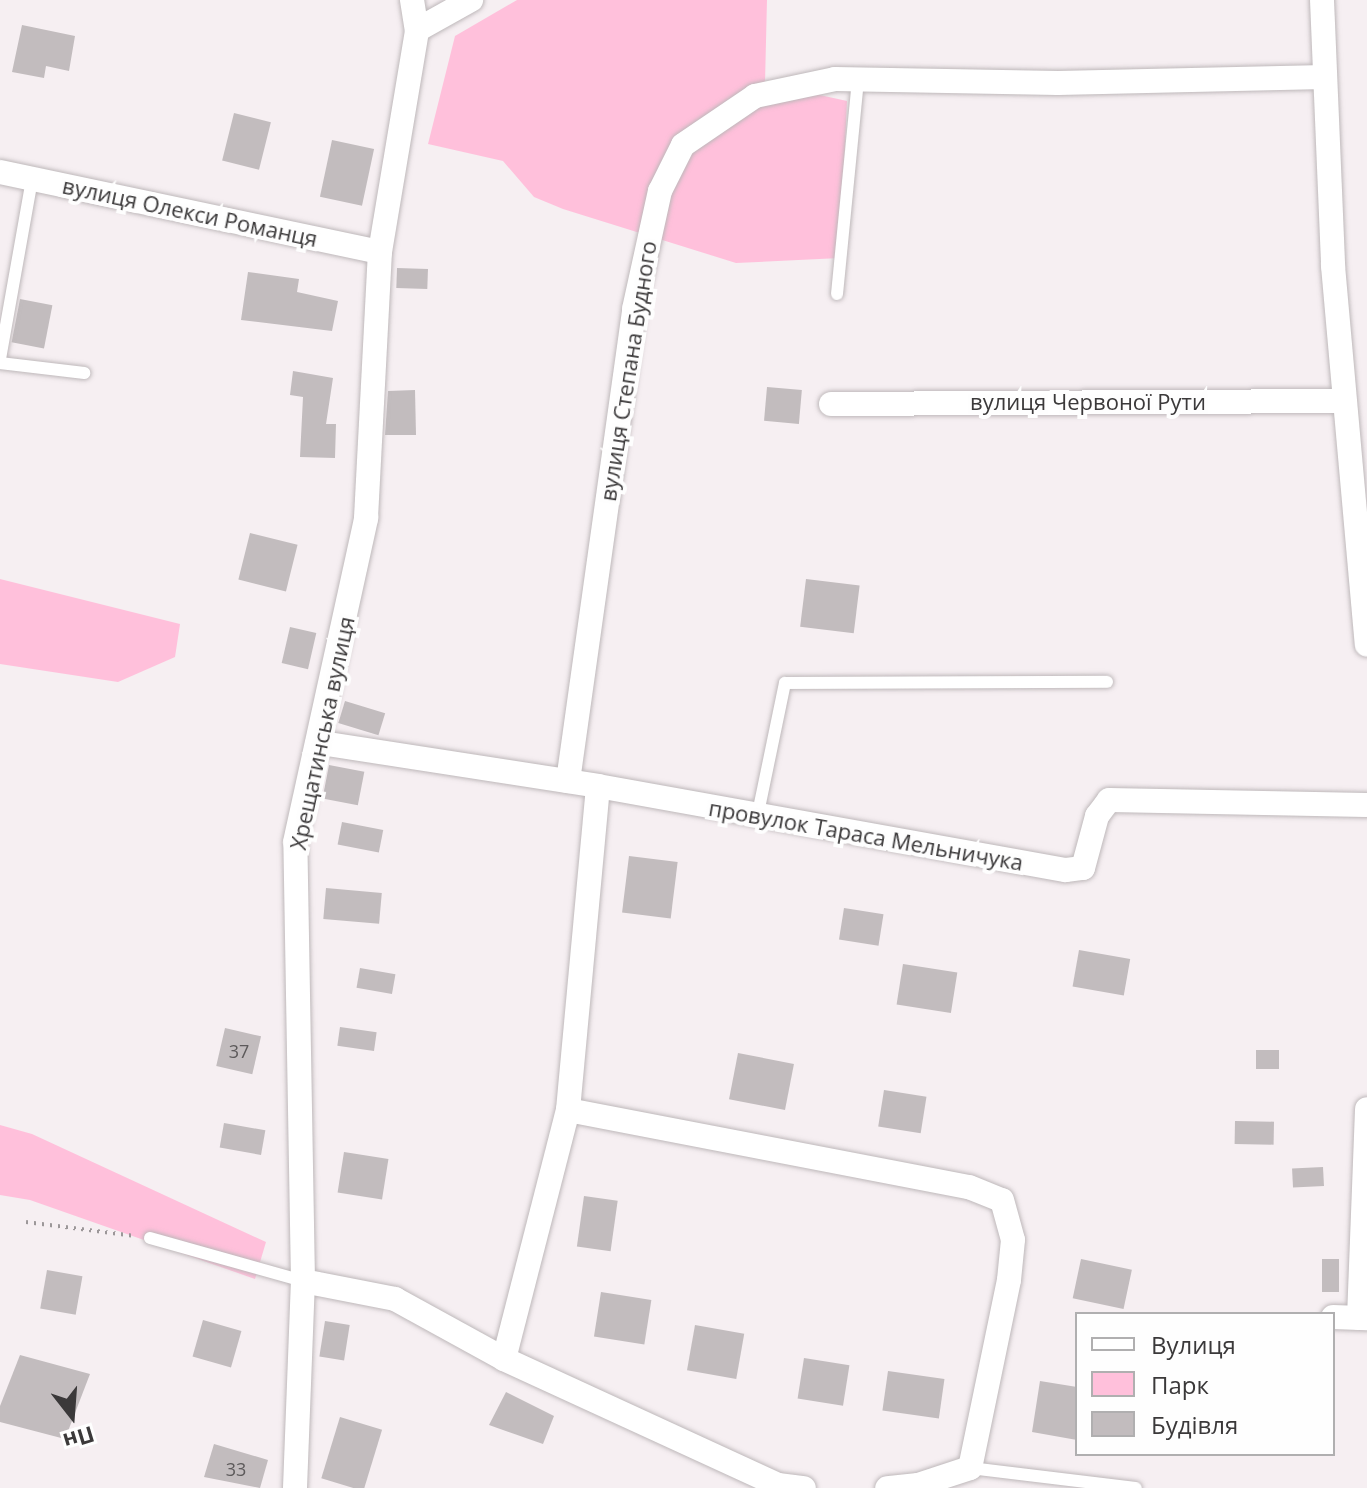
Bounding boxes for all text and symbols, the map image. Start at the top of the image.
street label: вулиця Олекси Романця [60,172,320,252]
street label: вулиця Степана Будного [594,239,662,503]
street label: вулиця Червоної Рути [970,389,1206,415]
street label: Хрещатинська вулиця [284,614,360,852]
street label: провулок Тараса Мельничука [707,794,1025,876]
house number: 37 [229,1040,249,1062]
legend [1075,1312,1335,1456]
text: Вулиця [1151,1328,1236,1361]
text: Парк [1151,1368,1209,1401]
north arrow [32,1376,112,1456]
text: Будівля [1151,1408,1238,1441]
text: Пн [60,1420,98,1458]
house number: 33 [226,1458,246,1480]

